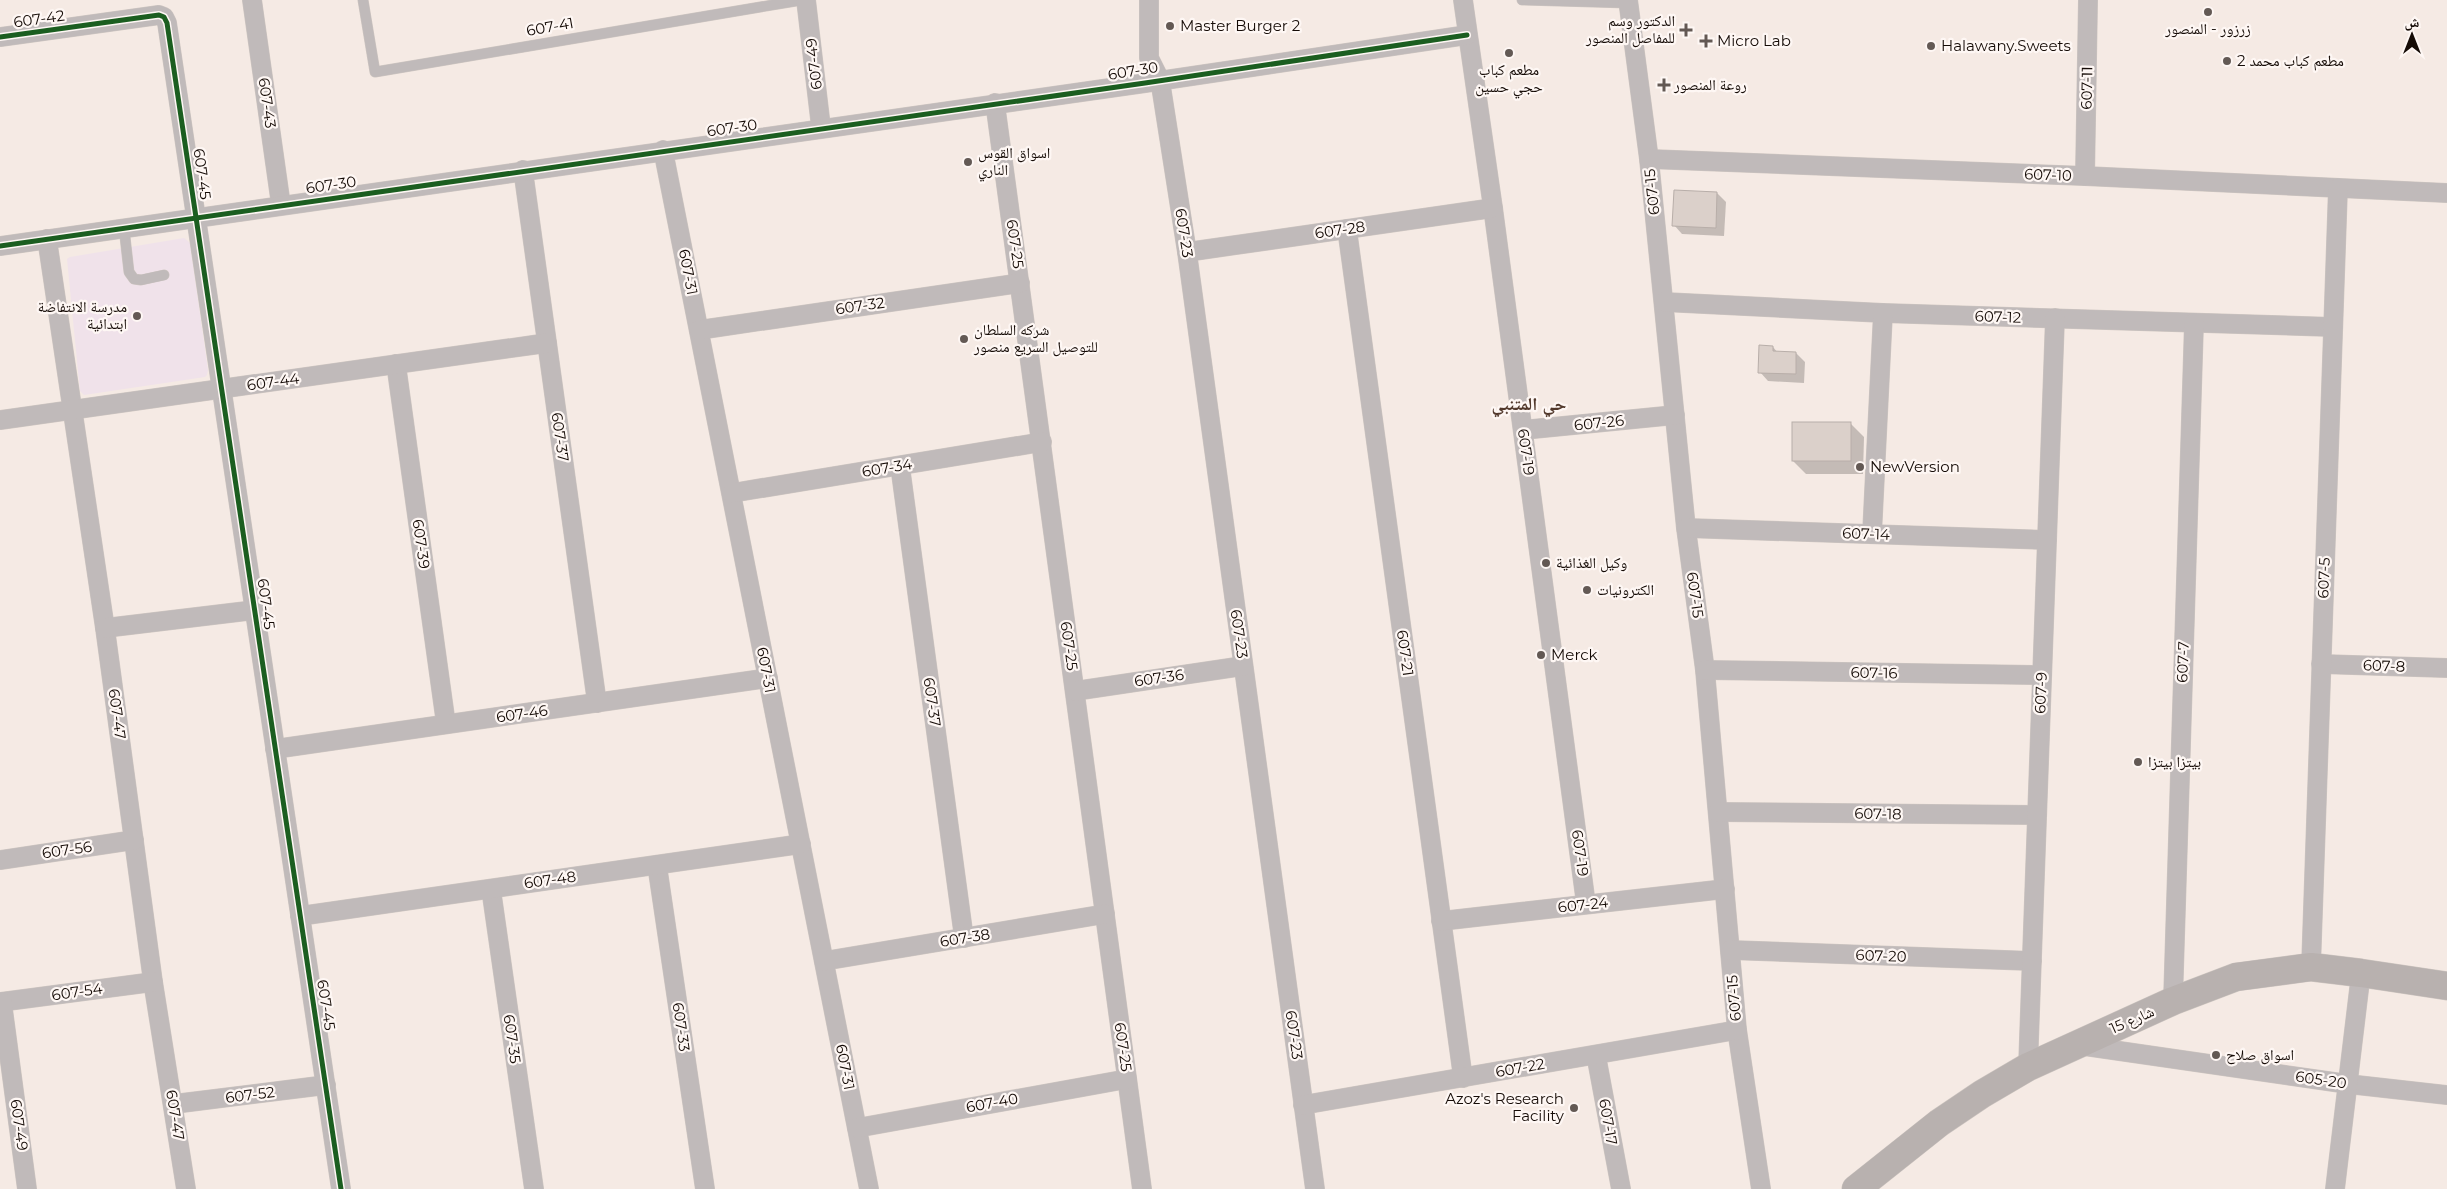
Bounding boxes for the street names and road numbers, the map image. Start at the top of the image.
street label: 607-42 [12,6,66,31]
street label: 607-41 [525,13,575,40]
street label: 607-49 [801,37,826,91]
street label: 607-30 [1106,57,1160,84]
street label: 607-11 [2077,66,2096,110]
street label: 607-43 [255,76,280,130]
street label: 607-30 [705,115,758,140]
street label: 607-45 [190,147,215,201]
street label: 607-10 [2024,164,2072,185]
street label: 607-15 [1640,168,1663,216]
street label: 607-30 [304,172,357,197]
street label: 607-23 [1171,207,1198,259]
street label: 607-28 [1314,217,1366,242]
street label: 607-25 [1003,218,1028,270]
street label: 607-31 [675,247,702,296]
street label: 607-32 [834,293,886,318]
street label: 607-12 [1974,306,2022,327]
street label: 607-44 [246,368,300,395]
street label: 607-26 [1573,410,1625,435]
street label: 607-37 [548,411,573,463]
street label: 607-19 [1514,427,1539,477]
street label: 607-34 [860,454,914,481]
street label: 607-39 [409,518,434,570]
street label: 607-14 [1842,523,1890,544]
street label: 607-5 [2313,557,2334,599]
street label: 607-15 [1683,571,1708,619]
street label: 607-45 [254,577,279,631]
street label: 607-23 [1227,608,1252,660]
street label: 607-25 [1057,620,1082,672]
street label: 607-21 [1393,629,1418,677]
street label: 607-7 [2172,641,2193,683]
street label: 607-31 [753,645,780,694]
street label: 607-8 [2363,655,2406,676]
street label: 607-16 [1850,663,1898,682]
street label: 607-36 [1133,665,1185,690]
street label: 607-9 [2030,672,2051,714]
street label: 607-37 [920,676,945,728]
street label: 607-47 [105,687,130,741]
street label: 607-46 [495,700,549,727]
street label: 607-18 [1854,804,1902,823]
street label: 607-19 [1568,828,1593,878]
street label: 607-56 [41,837,93,862]
street label: 607-48 [523,866,577,893]
street label: 607-24 [1557,892,1609,917]
street label: 607-38 [938,924,991,951]
street label: 607-20 [1855,945,1907,966]
street label: 607-15 [1722,974,1745,1022]
street label: 607-45 [313,978,340,1032]
street label: 607-54 [50,979,104,1004]
street label: 607-33 [669,1001,694,1053]
street label: شارع 15 [2107,1001,2157,1039]
street label: 607-23 [1282,1009,1307,1061]
street label: 607-35 [500,1013,525,1065]
street label: 607-25 [1111,1021,1136,1073]
street label: 607-31 [832,1042,859,1091]
street label: 607-22 [1494,1054,1546,1081]
street label: 605-20 [2294,1067,2348,1093]
street label: 607-52 [224,1082,276,1107]
street label: 607-47 [162,1088,189,1142]
street label: 607-40 [964,1089,1020,1116]
street label: 607-17 [1595,1097,1622,1147]
street label: 607-49 [6,1098,33,1152]

